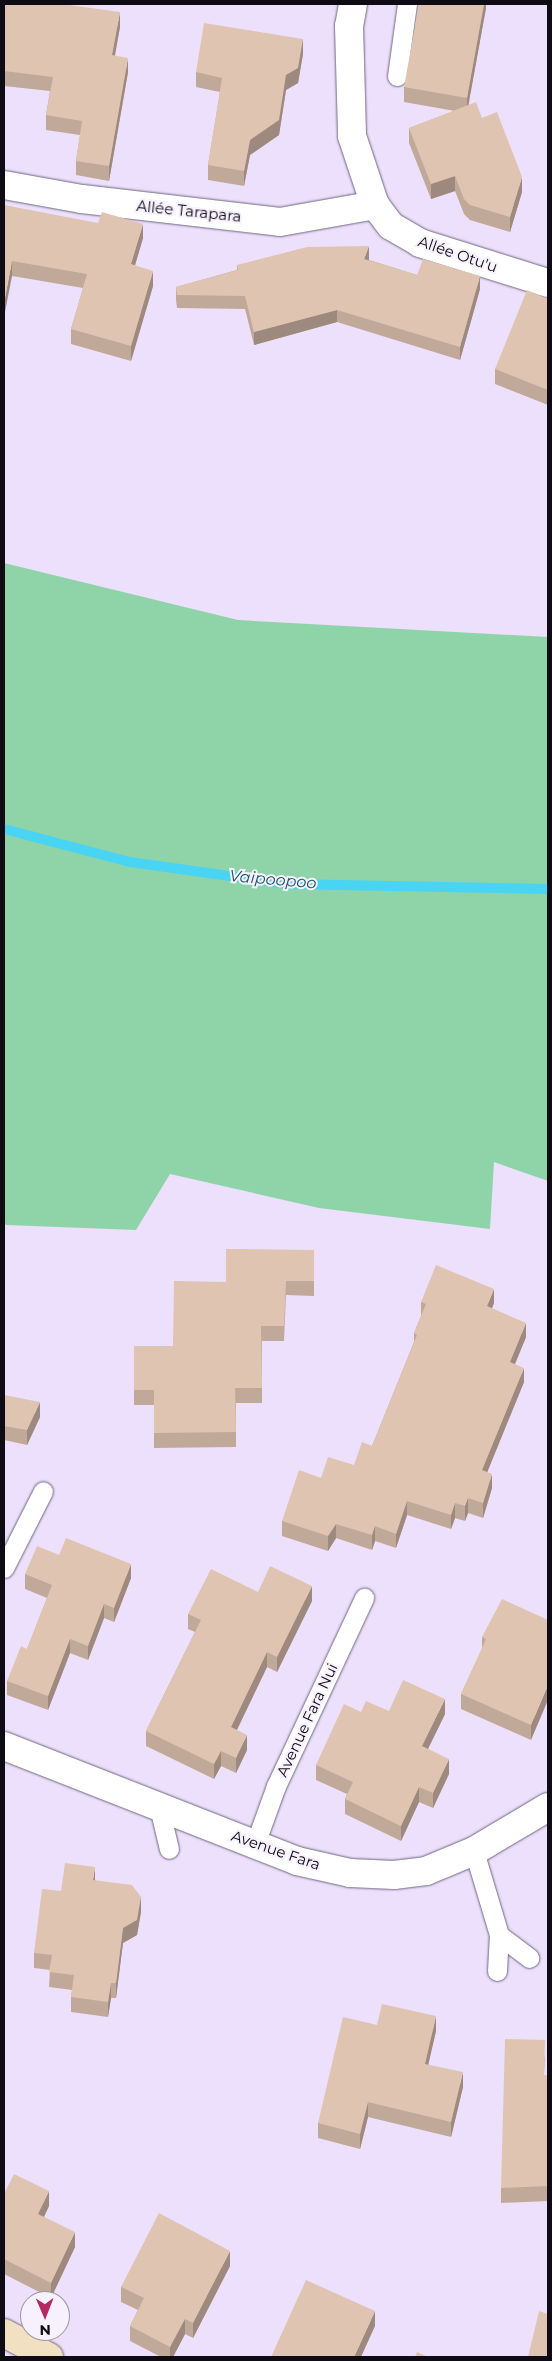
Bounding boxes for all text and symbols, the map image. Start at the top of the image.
street label: Allée Tarapara [136,197,242,225]
street label: Allée Otu'u [416,232,500,276]
water label: Vaipoopoo [229,867,317,893]
street label: Avenue Fara Nui [273,1660,341,1780]
street label: Avenue Fara [229,1826,323,1874]
north arrow [20,2291,70,2341]
text: N [39,2321,51,2339]

